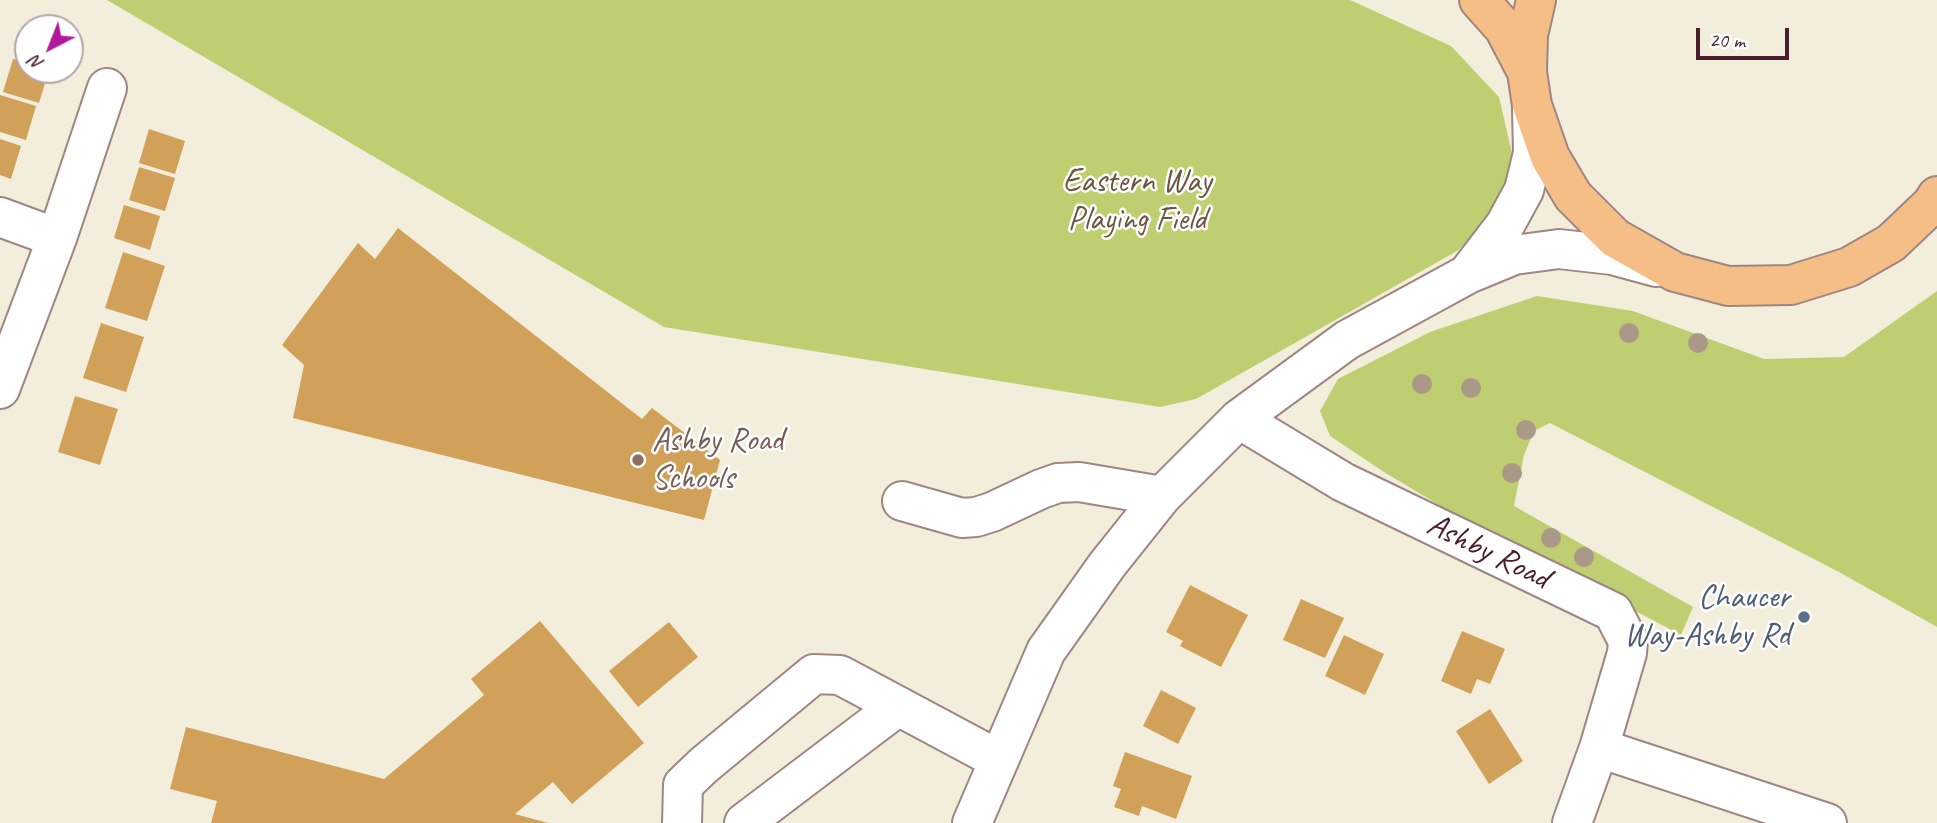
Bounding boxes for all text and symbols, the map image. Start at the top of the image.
north arrow [14,14,84,84]
scale bar [1699,14,1792,58]
text: 20 m [1709,27,1745,53]
text: N [24,50,49,76]
park label: Eastern Way Playing Field [1063,162,1211,240]
place label: Ashby Road Schools [652,421,783,499]
marker: Ashby Road Schools [630,452,646,468]
street label: Ashby Road [1420,505,1556,599]
place label: Chaucer Way-Ashby Rd [1624,578,1790,656]
marker: Chaucer Way-Ashby Rd [1796,609,1812,625]

